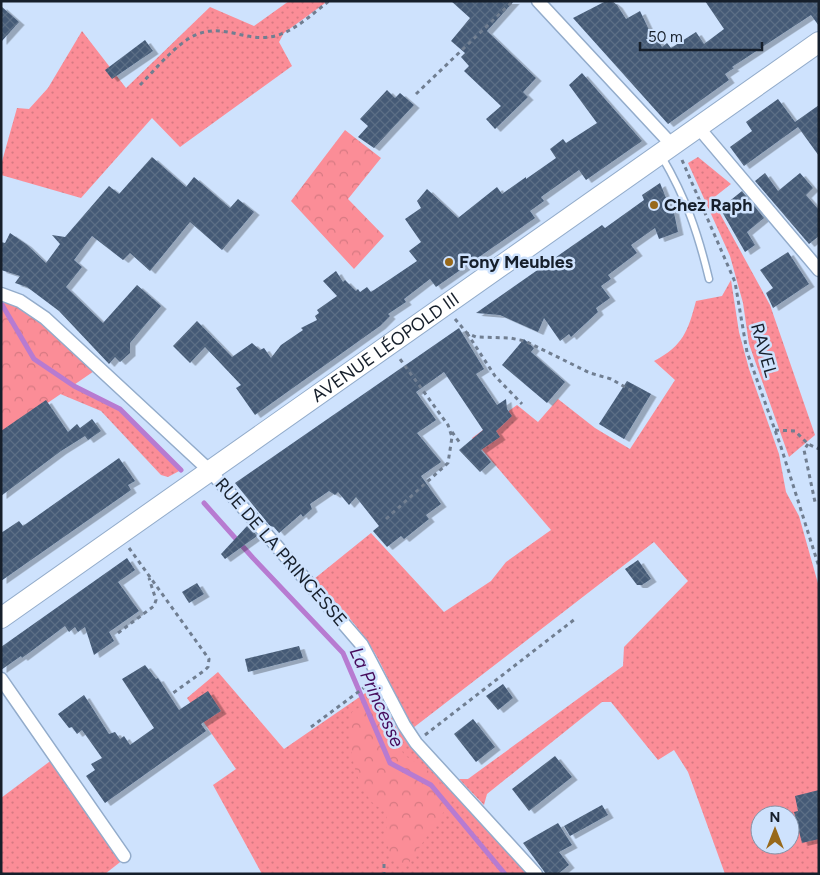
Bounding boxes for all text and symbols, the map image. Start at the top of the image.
scale bar [640,20,762,52]
text: 50 m [648,28,683,46]
place label: Chez Raph [664,194,752,216]
marker: Chez Raph [648,199,660,211]
place label: Fony Meubles [459,251,574,273]
marker: Fony Meubles [443,256,455,268]
street label: AVENUE LÉOPOLD III [307,288,463,407]
street label: RAVEL [746,320,782,380]
street label: RUE DE LA PRINCESSE [211,473,351,631]
water label: La Princesse [345,643,410,751]
north arrow [750,805,800,855]
text: N [770,809,780,826]

